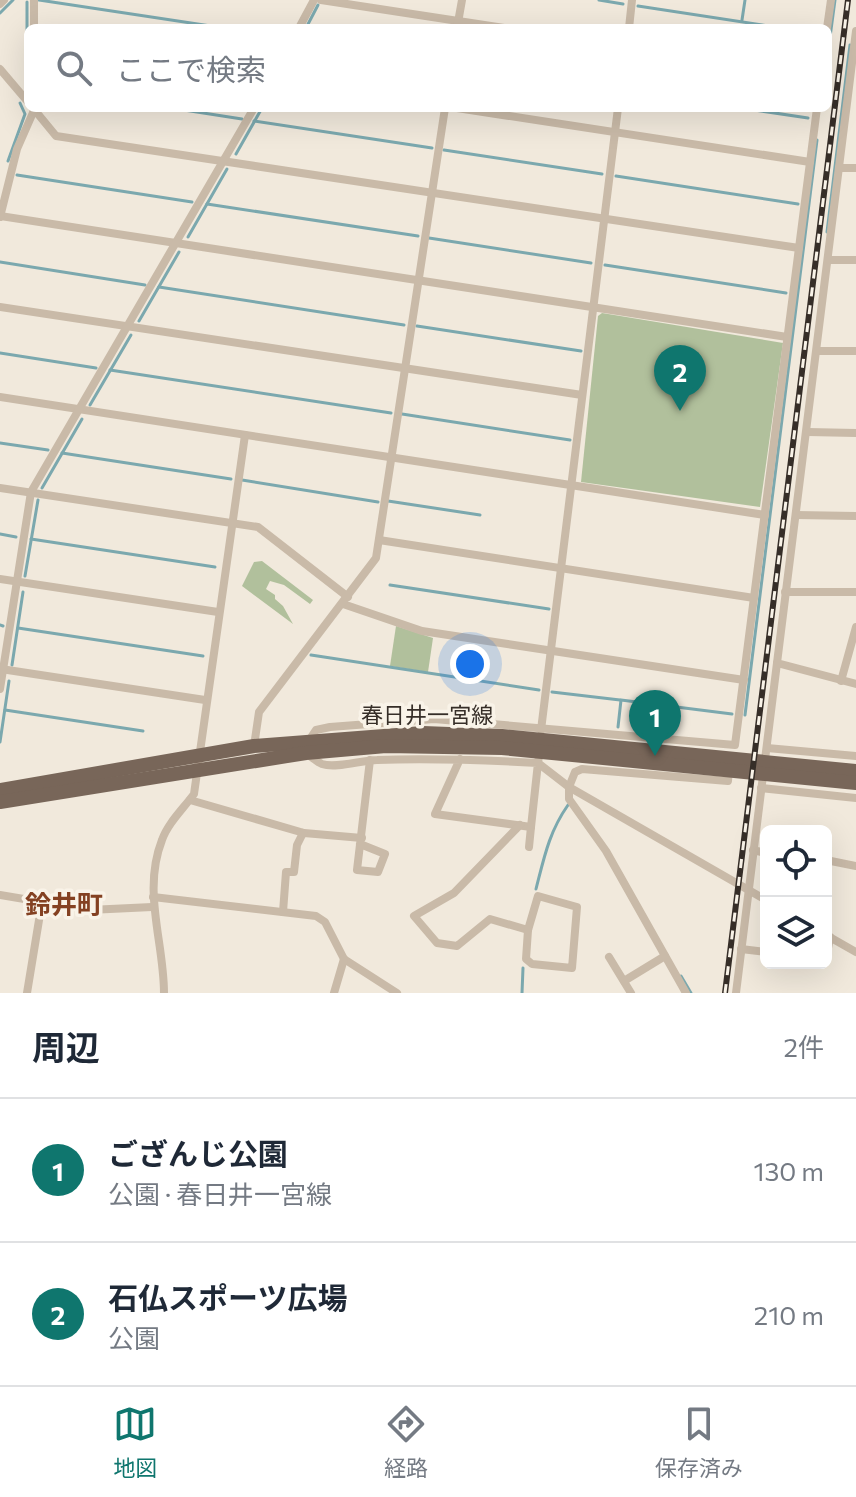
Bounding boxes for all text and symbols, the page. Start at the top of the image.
search box [24,24,832,112]
icon: search [52,46,96,90]
text: ここで検索 [116,50,266,87]
pin: 2 [654,345,706,411]
your location [450,644,490,684]
pin: 1 [629,690,681,756]
street label: 春日井一宮線 [361,701,493,728]
map controls [760,825,832,969]
button: locate [760,825,832,897]
district label: 鈴井町 [25,888,103,919]
button: layers [760,897,832,969]
text: 周辺 [32,1025,100,1067]
text: 2件 [784,1031,824,1062]
text: ござんじ公園 [108,1134,288,1171]
text: 1 [52,1155,64,1186]
text: 130 m [753,1155,824,1186]
text: 公園 · 春日井一宮線 [108,1178,332,1209]
text: 石仏スポーツ広場 [108,1278,347,1315]
text: 2 [51,1299,65,1330]
text: 210 m [754,1299,824,1330]
text: 公園 [108,1322,160,1353]
tab: 地図 [113,1402,157,1482]
tab: 経路 [384,1402,428,1482]
tab: 保存済み [655,1402,743,1482]

